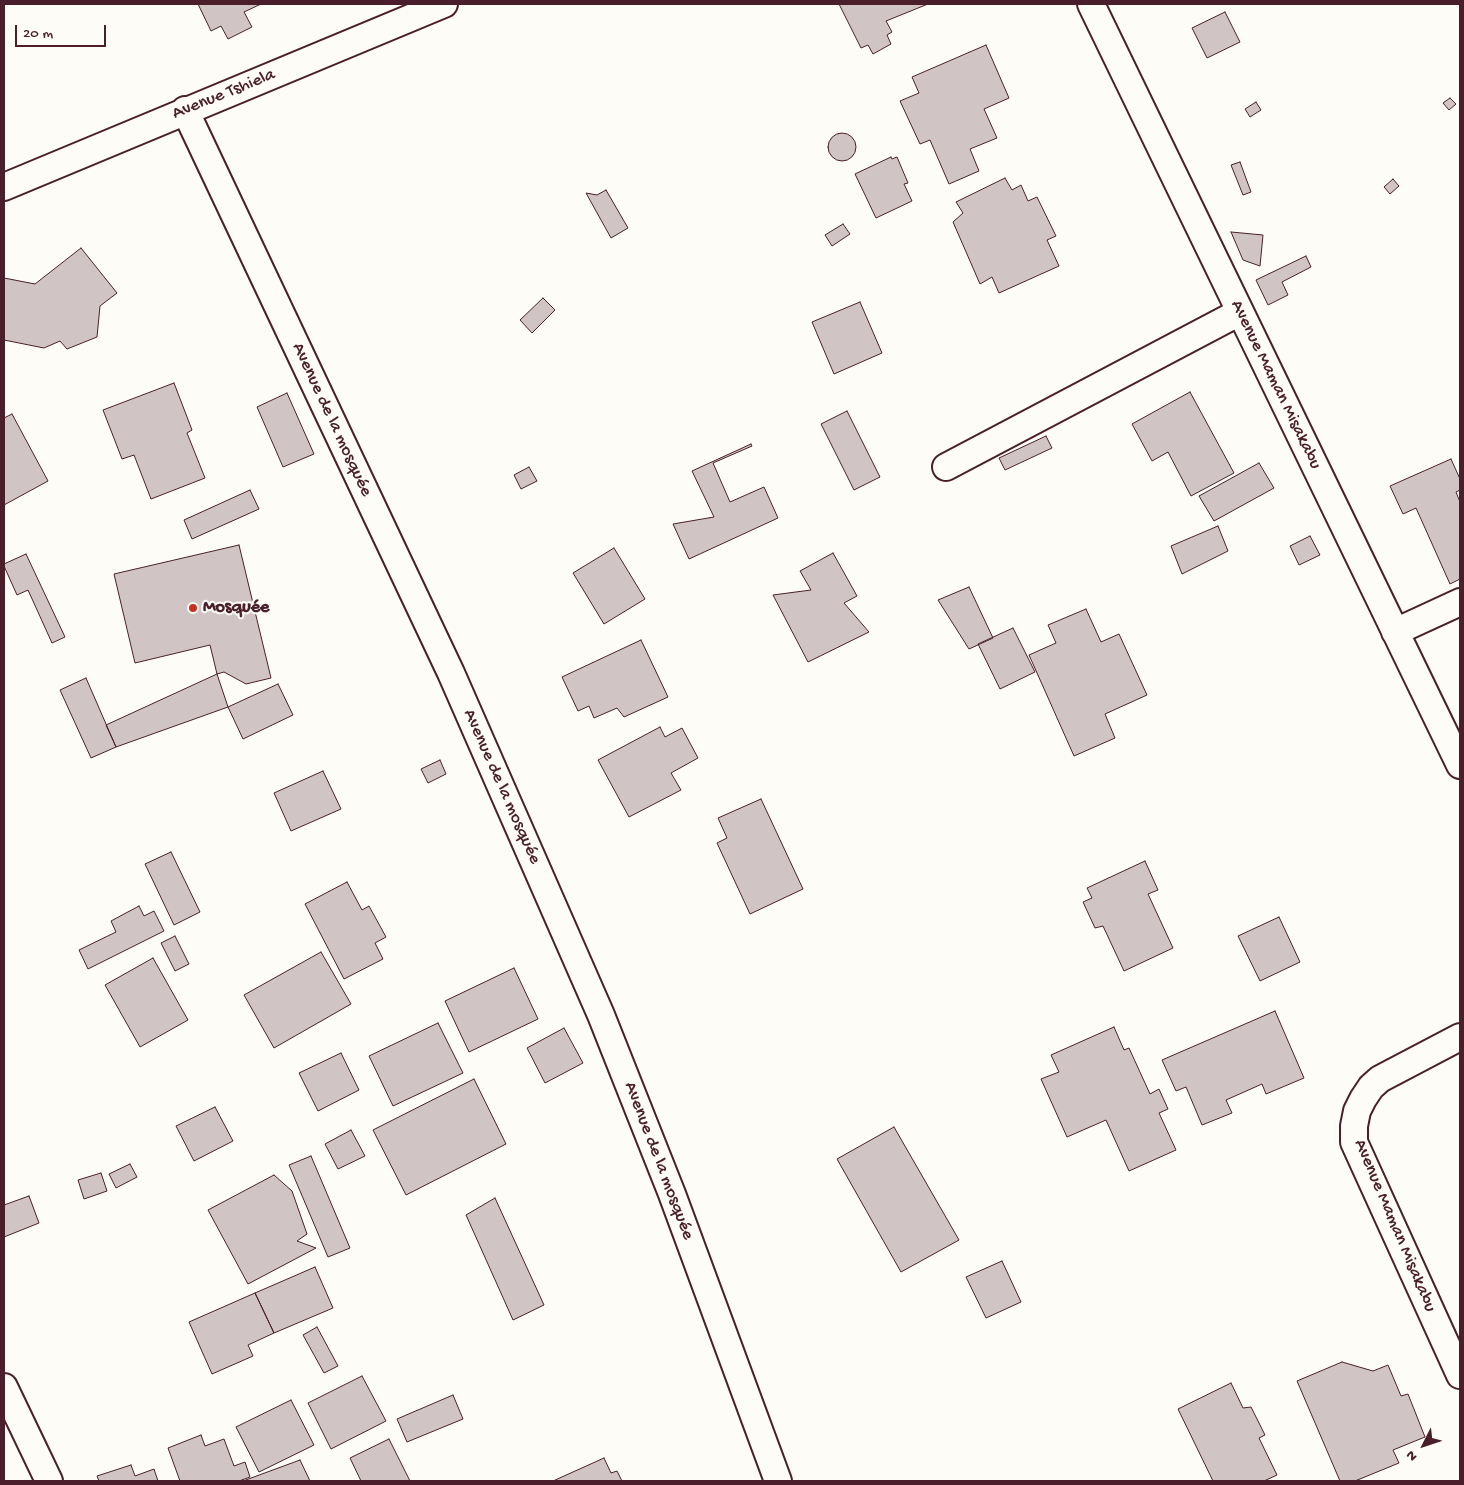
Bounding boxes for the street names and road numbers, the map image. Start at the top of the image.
street label: Avenue Tshiela [170,65,278,125]
street label: Avenue Maman Misakabu [1225,297,1325,473]
street label: Avenue de la mosquée [286,340,376,500]
street label: Avenue de la mosquée [457,706,545,868]
street label: Avenue de la mosquée [618,1079,698,1243]
street label: Avenue Maman Misakabu [1348,1136,1440,1316]

